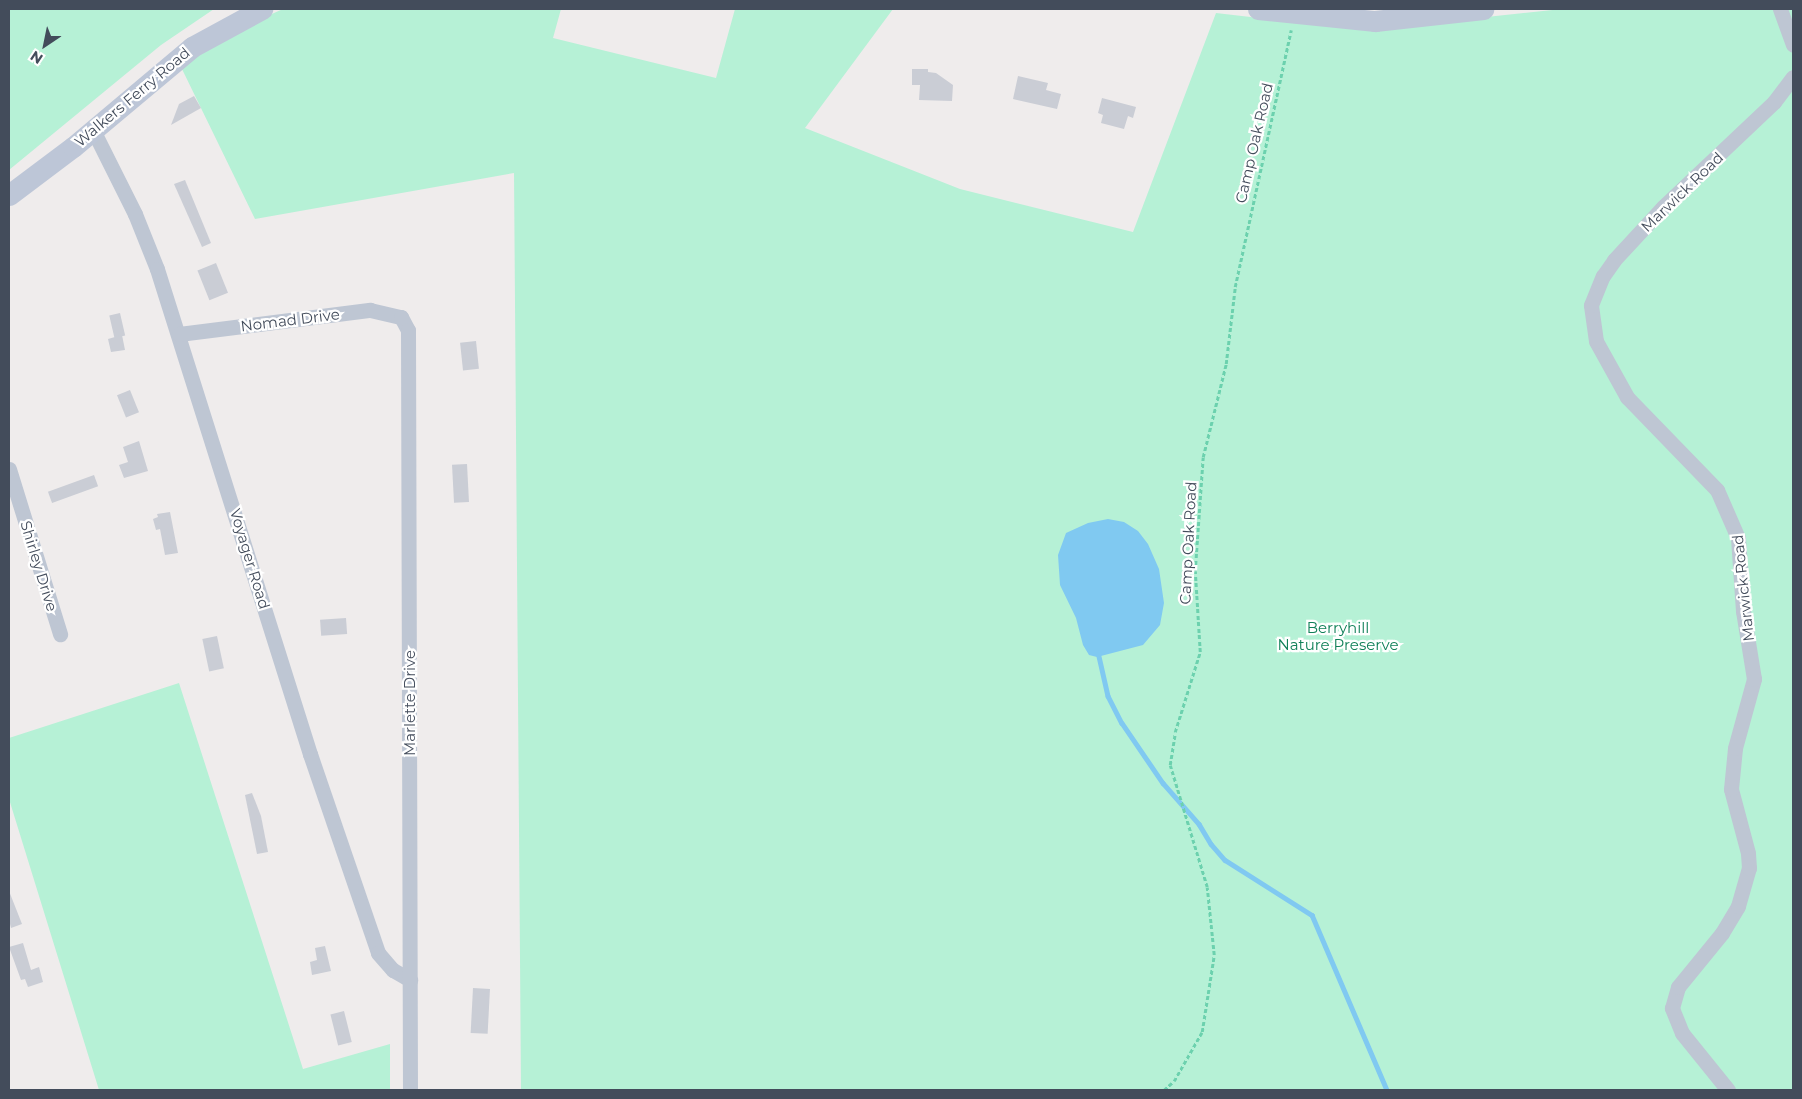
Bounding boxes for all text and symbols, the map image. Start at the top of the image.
north arrow [20,20,70,70]
street label: Walkers Ferry Road [71,43,193,151]
text: N [27,47,46,68]
street label: Camp Oak Road [1231,81,1277,205]
street label: Marwick Road [1637,148,1727,236]
street label: Nomad Drive [239,305,341,335]
street label: Camp Oak Road [1176,481,1200,605]
street label: Voyager Road [226,507,274,611]
street label: Shirley Drive [17,519,61,613]
street label: Marwick Road [1728,534,1758,642]
park label: Berryhill Nature Preserve [1278,618,1398,653]
street label: Marlette Drive [401,650,419,756]

